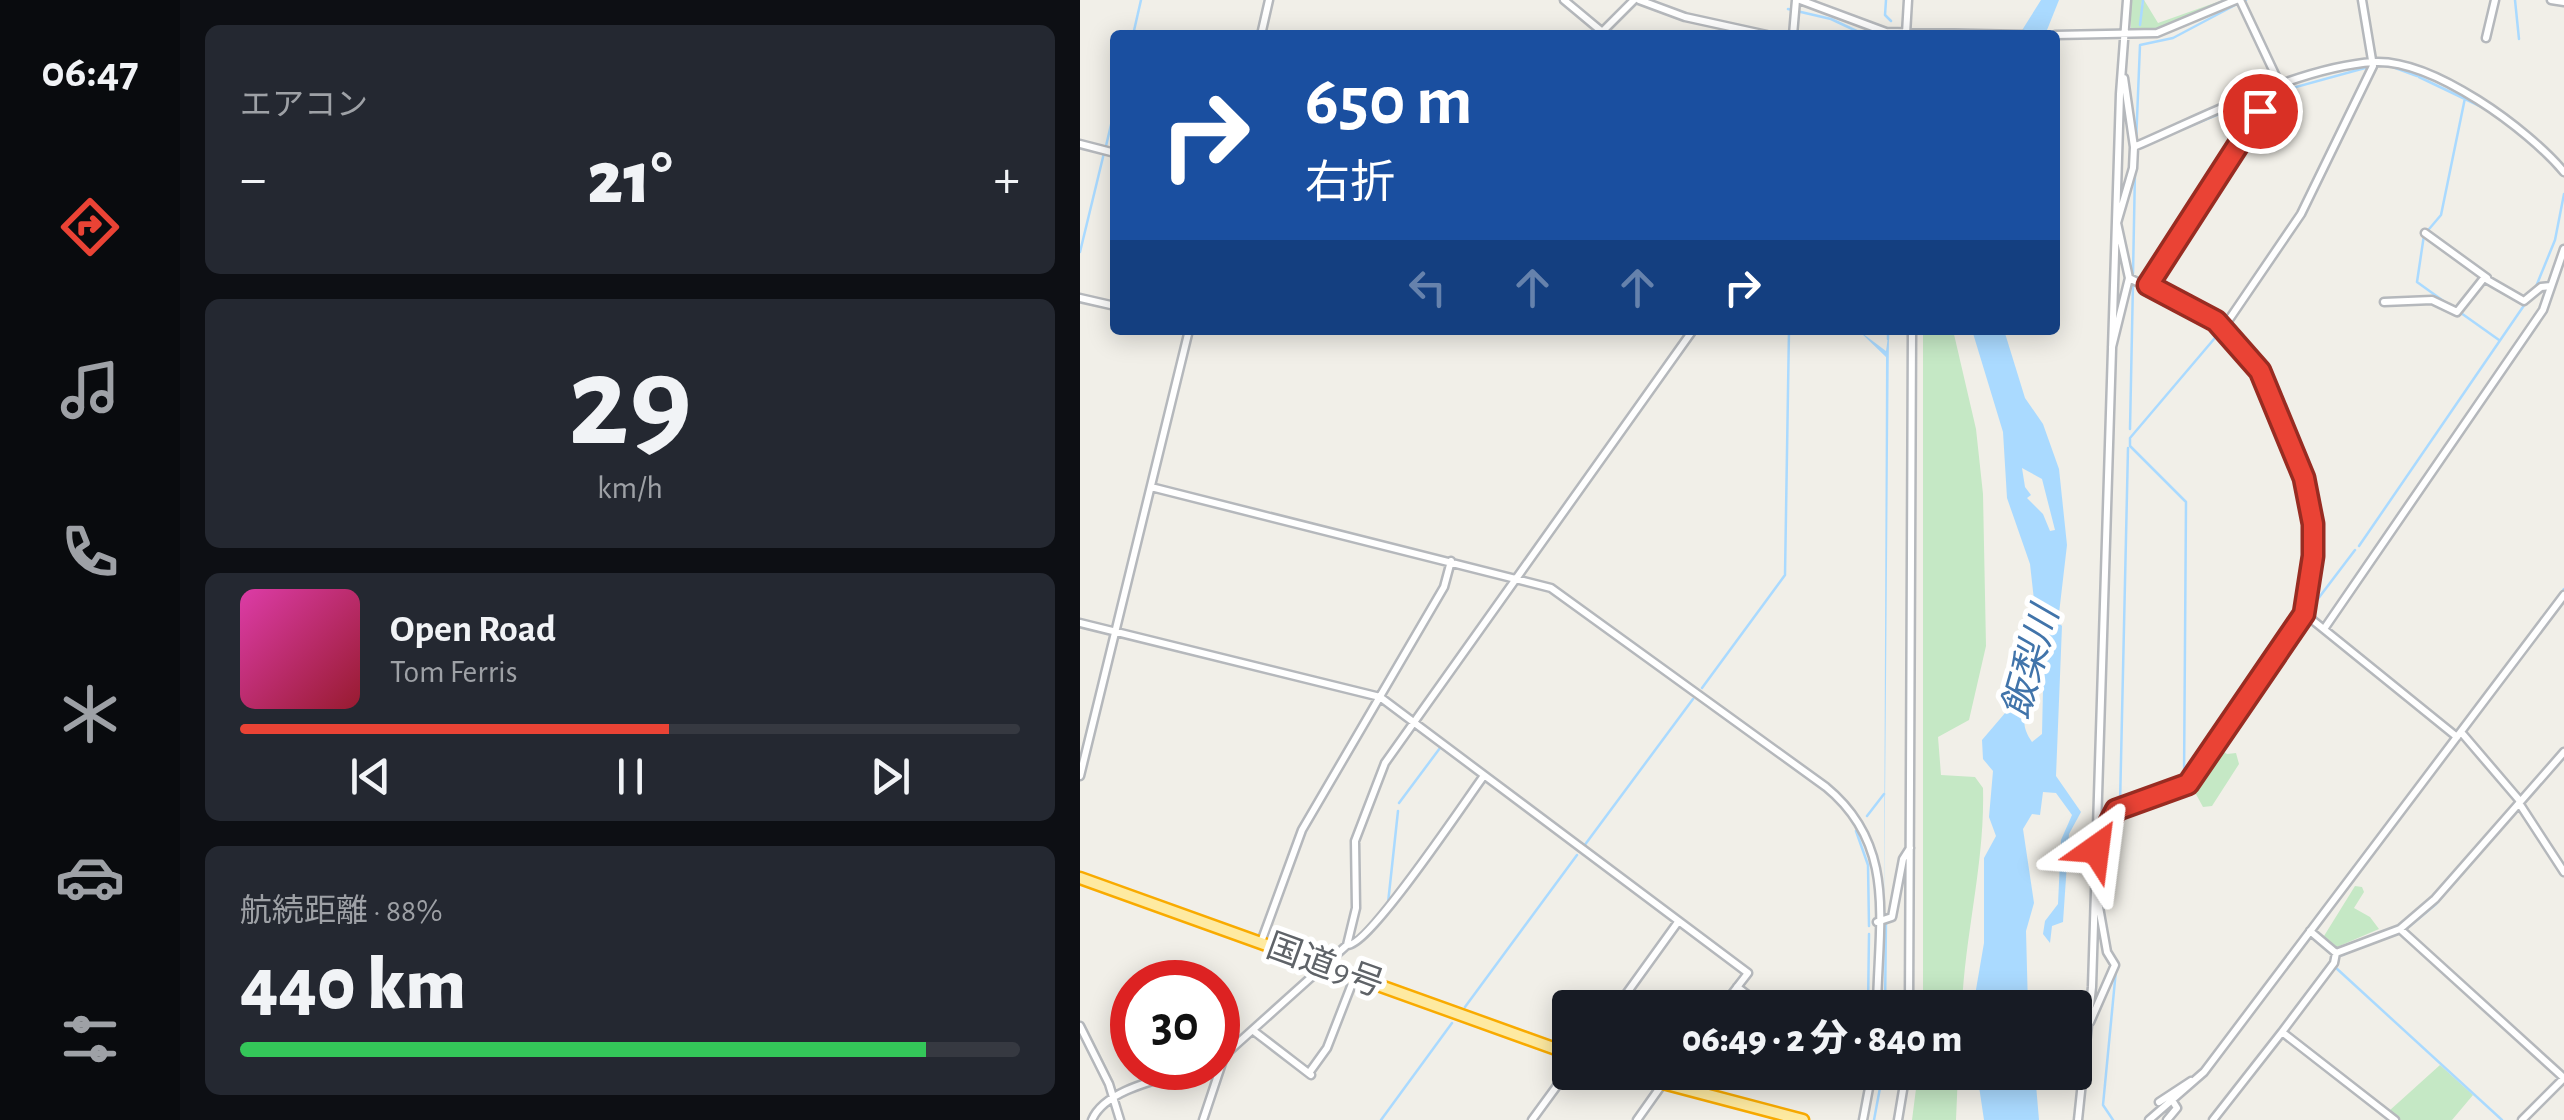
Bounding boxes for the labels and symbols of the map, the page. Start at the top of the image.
pin [2218,69,2303,154]
water label: 飯梨川 [1996,599,2067,723]
position arrow [2044,797,2148,901]
street label: 国道9号 [1262,927,1389,1003]
speed limit sign: 30 [1110,960,1240,1090]

